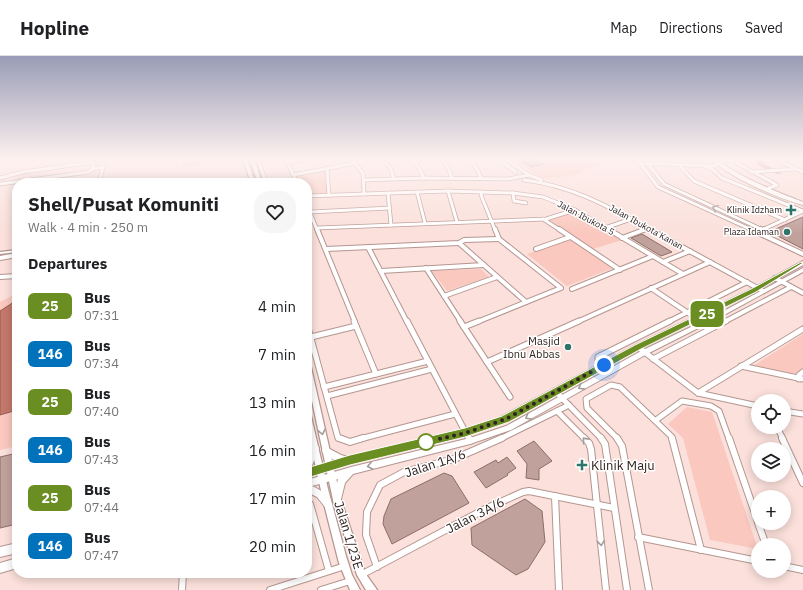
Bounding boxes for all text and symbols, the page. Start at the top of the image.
text: Hopline [20,16,89,40]
text: Map [610,19,637,37]
text: Directions [659,19,723,37]
text: Saved [745,19,783,37]
button: heart [254,191,296,233]
text: Shell/Pusat Komuniti [28,192,219,216]
street label: Jalan Ibukota 5 [556,198,617,237]
street label: Jalan Ibukota Kanan [607,202,685,251]
place label: Klinik Idzham [727,204,782,215]
marker: Klinik Idzham [785,204,797,216]
one-way arrow [711,205,719,213]
text: Walk · 4 min · 250 m [28,219,148,236]
place label: Plaza Idaman [724,226,779,237]
marker: Plaza Idaman [782,227,792,237]
text: Departures [28,254,107,273]
text: Bus [84,288,111,307]
text: 25 [42,297,58,315]
text: 4 min [258,297,296,316]
line badge: 25 [689,301,725,327]
text: 25 [699,305,715,323]
text: 07:31 [84,307,119,324]
place label: Masjid Ibnu Abbas [503,334,560,361]
text: Bus [84,336,111,355]
marker: Masjid Ibnu Abbas [563,342,573,352]
text: 146 [37,345,63,363]
text: 7 min [258,345,296,364]
text: 07:34 [84,355,119,372]
your location [594,355,614,375]
one-way arrow [578,382,585,390]
text: Bus [84,384,111,403]
text: 25 [42,393,58,411]
text: 13 min [249,393,296,412]
map controls [751,394,791,578]
button: locate [751,394,791,434]
text: 07:40 [84,403,119,420]
one-way arrow [525,413,532,420]
one-way arrow [317,429,325,435]
text: Bus [84,432,111,451]
unlabelled marker [417,433,435,451]
one-way arrow [582,437,589,445]
text: 146 [37,441,63,459]
text: 16 min [249,441,296,460]
button: layers [751,442,791,482]
street label: Jalan 1A/6 [402,446,468,481]
text: 07:43 [84,451,119,468]
place label: Klinik Maju [591,457,655,474]
marker: Klinik Maju [576,459,588,471]
one-way arrow [367,462,373,470]
text: Bus [84,480,111,499]
text: 25 [42,489,58,507]
text: 17 min [249,489,296,508]
button: + [751,490,791,530]
street label: Jalan 3A/6 [443,493,507,537]
text: 07:44 [84,499,119,516]
street label: Jalan 1/23E [330,499,367,571]
text: Bus [84,528,111,547]
text: 146 [37,537,63,555]
text: 20 min [249,537,296,556]
button: − [751,538,791,578]
one-way arrow [596,540,605,546]
text: 07:47 [84,547,119,564]

